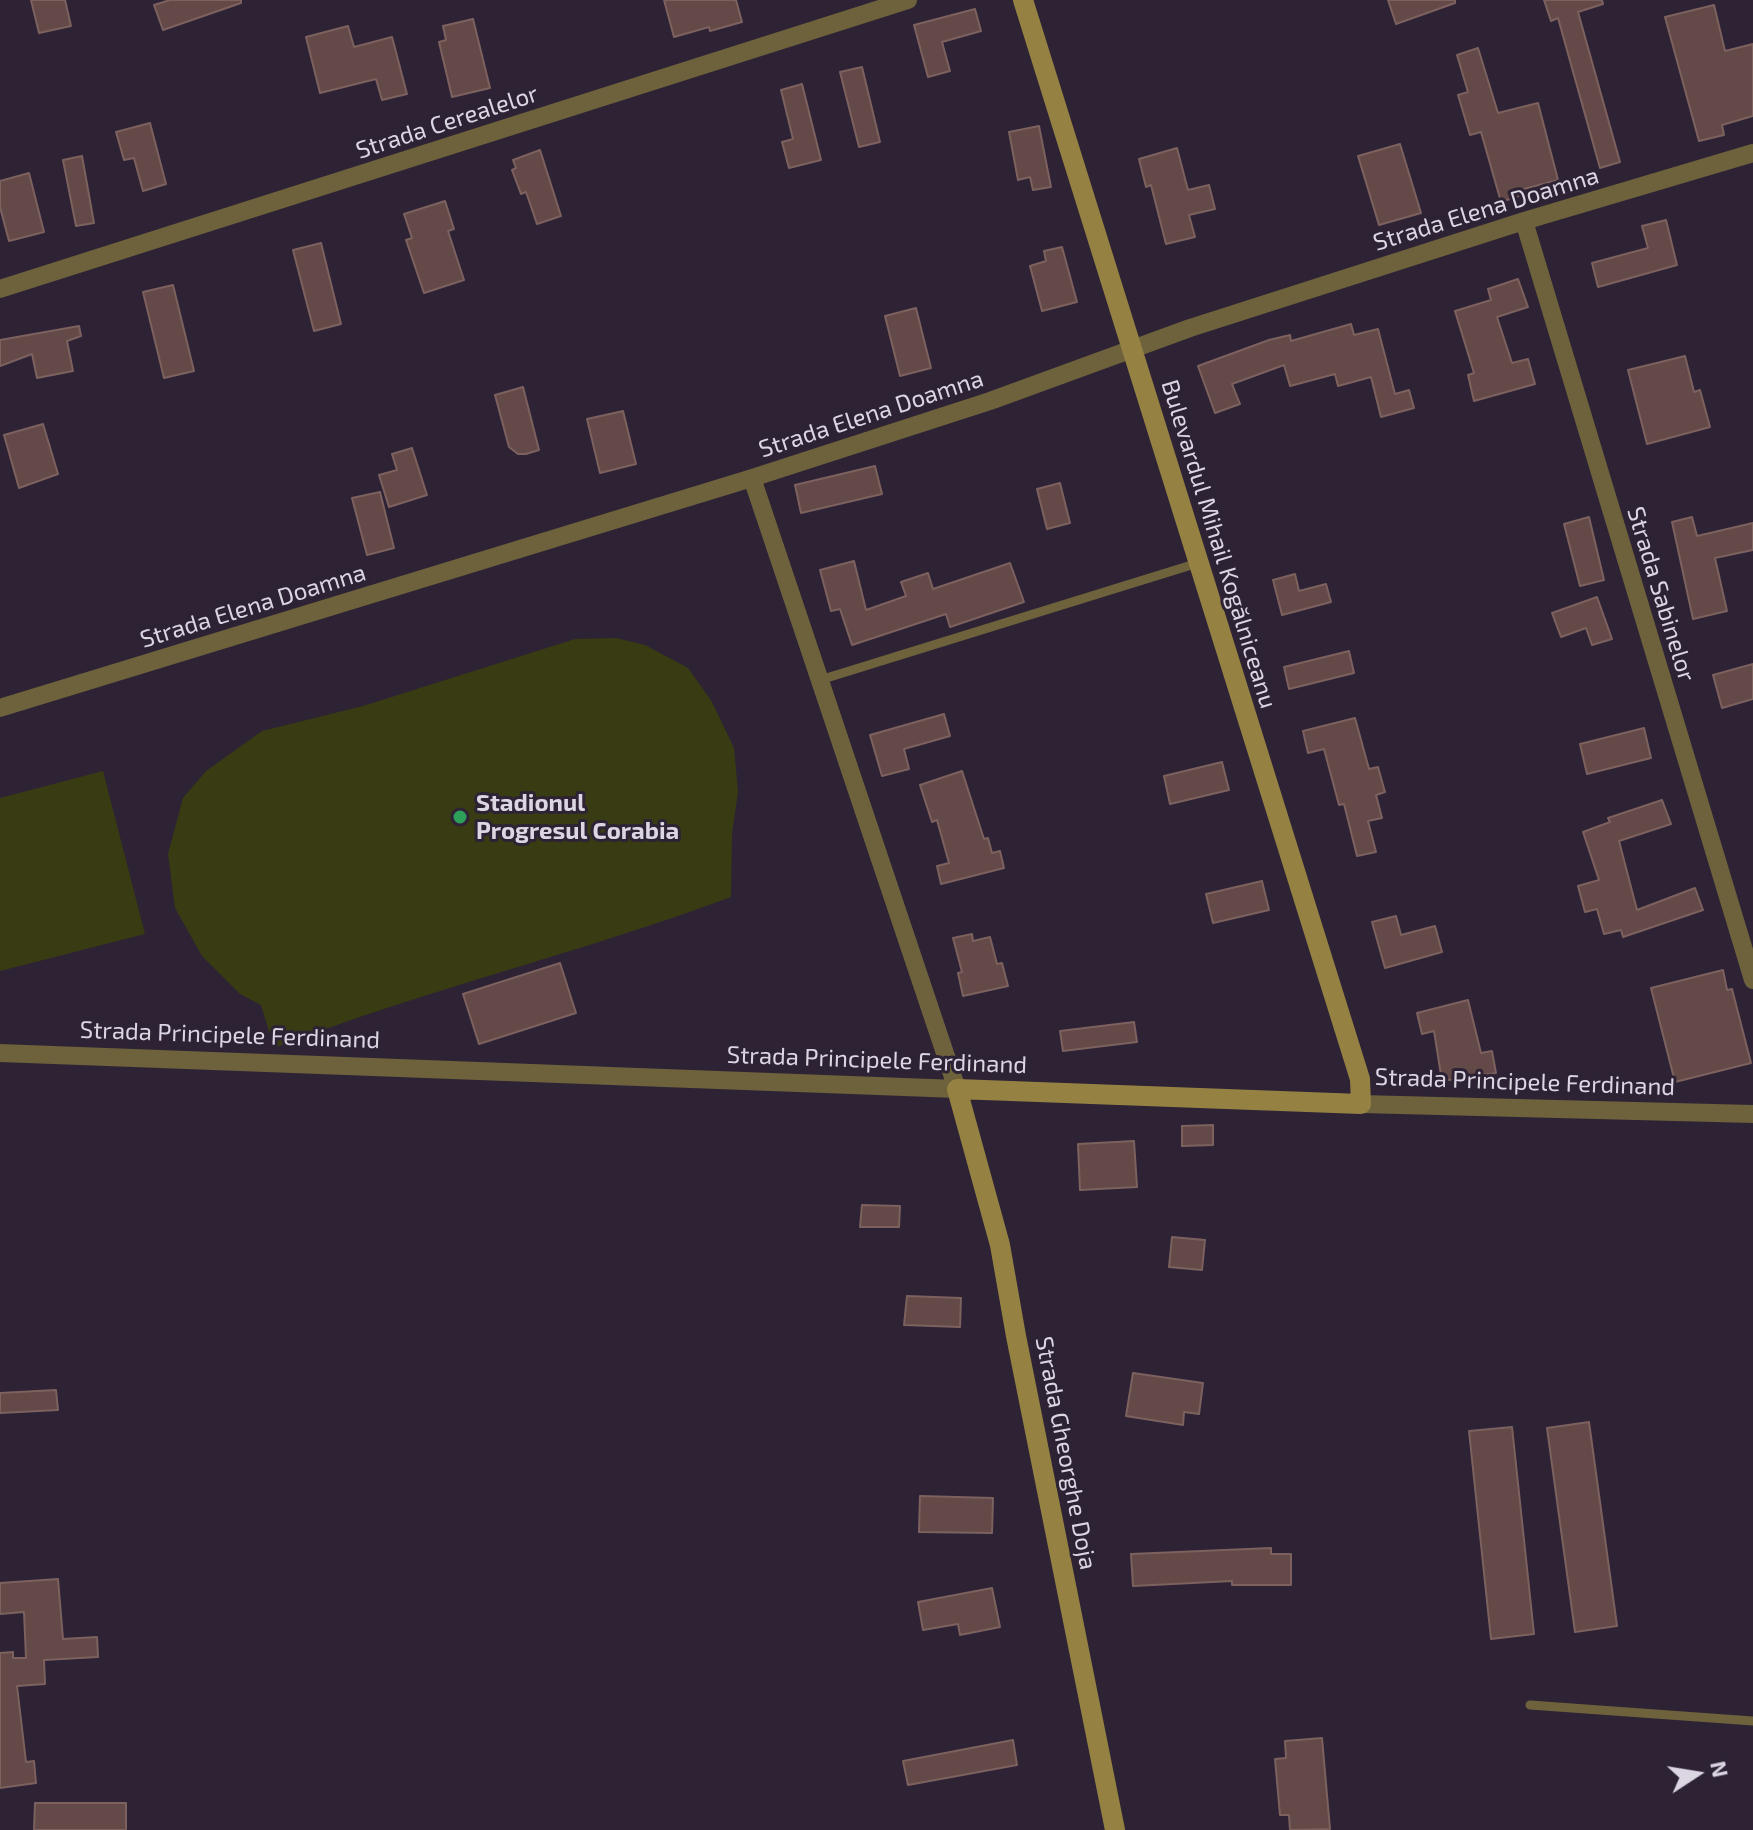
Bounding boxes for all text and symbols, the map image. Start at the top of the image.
street label: Strada Cerealelor [352,79,542,165]
street label: Strada Elena Doamna [1370,161,1602,257]
street label: Strada Elena Doamna [755,364,987,464]
street label: Bulevardul Mihail Kogălniceanu [1155,376,1283,712]
street label: Strada Sabinelor [1621,503,1701,685]
street label: Strada Elena Doamna [137,558,369,654]
place label: Stadionul Progresul Corabia [476,789,679,845]
marker: Stadionul Progresul Corabia [451,808,469,826]
street label: Strada Principele Ferdinand [79,1015,381,1055]
street label: Strada Principele Ferdinand [726,1040,1028,1080]
street label: Strada Principele Ferdinand [1374,1062,1676,1102]
street label: Strada Gheorghe Doja [1029,1334,1103,1572]
north arrow [1657,1734,1737,1814]
text: N [1706,1759,1735,1779]

